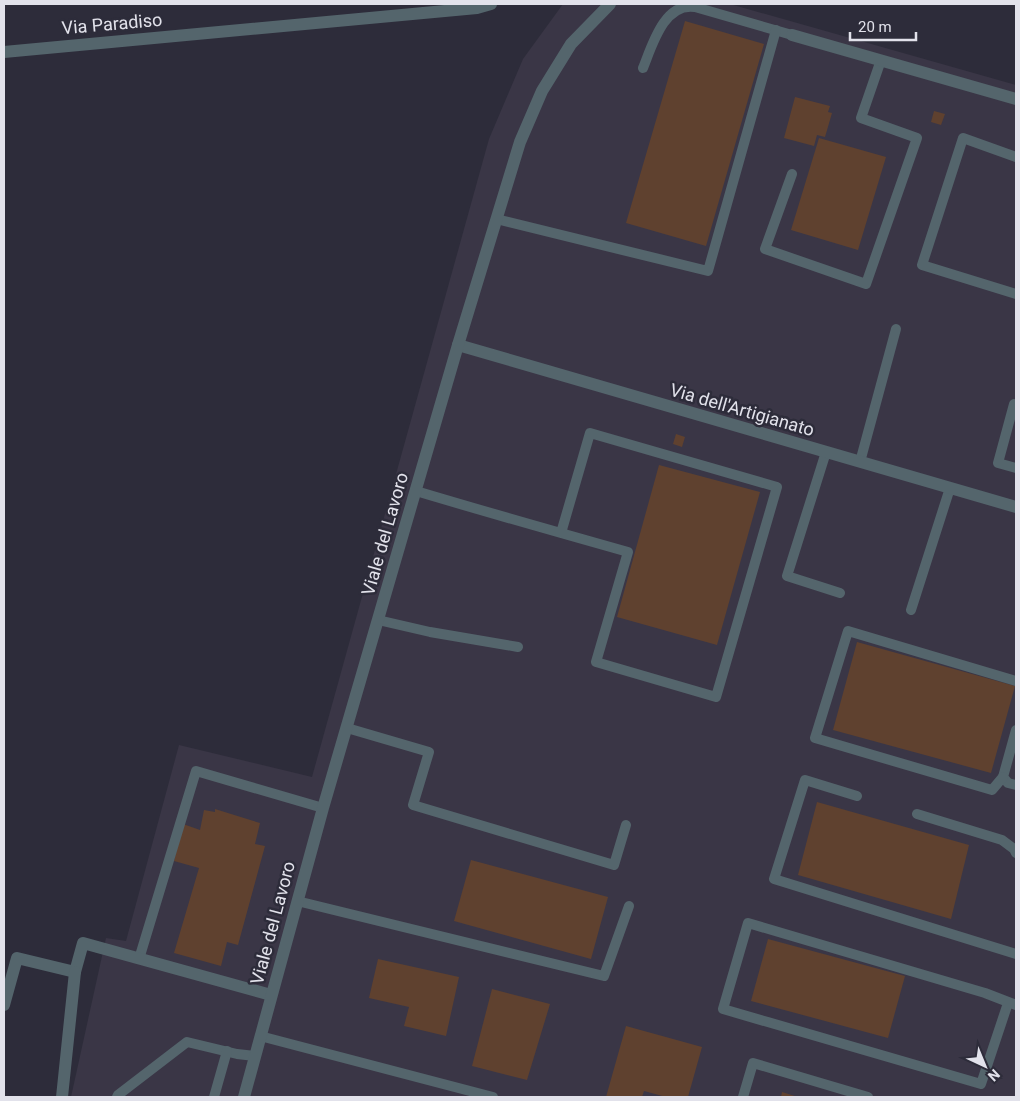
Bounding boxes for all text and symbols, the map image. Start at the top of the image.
street label: Via Paradiso [61,9,163,38]
scale bar [850,10,916,42]
text: 20 m [858,18,892,36]
street label: Via dell'Artigianato [668,379,817,440]
street label: Viale del Lavoro [357,470,412,598]
street label: Viale del Lavoro [246,859,299,987]
north arrow [960,1041,1010,1091]
text: N [985,1066,1003,1085]

